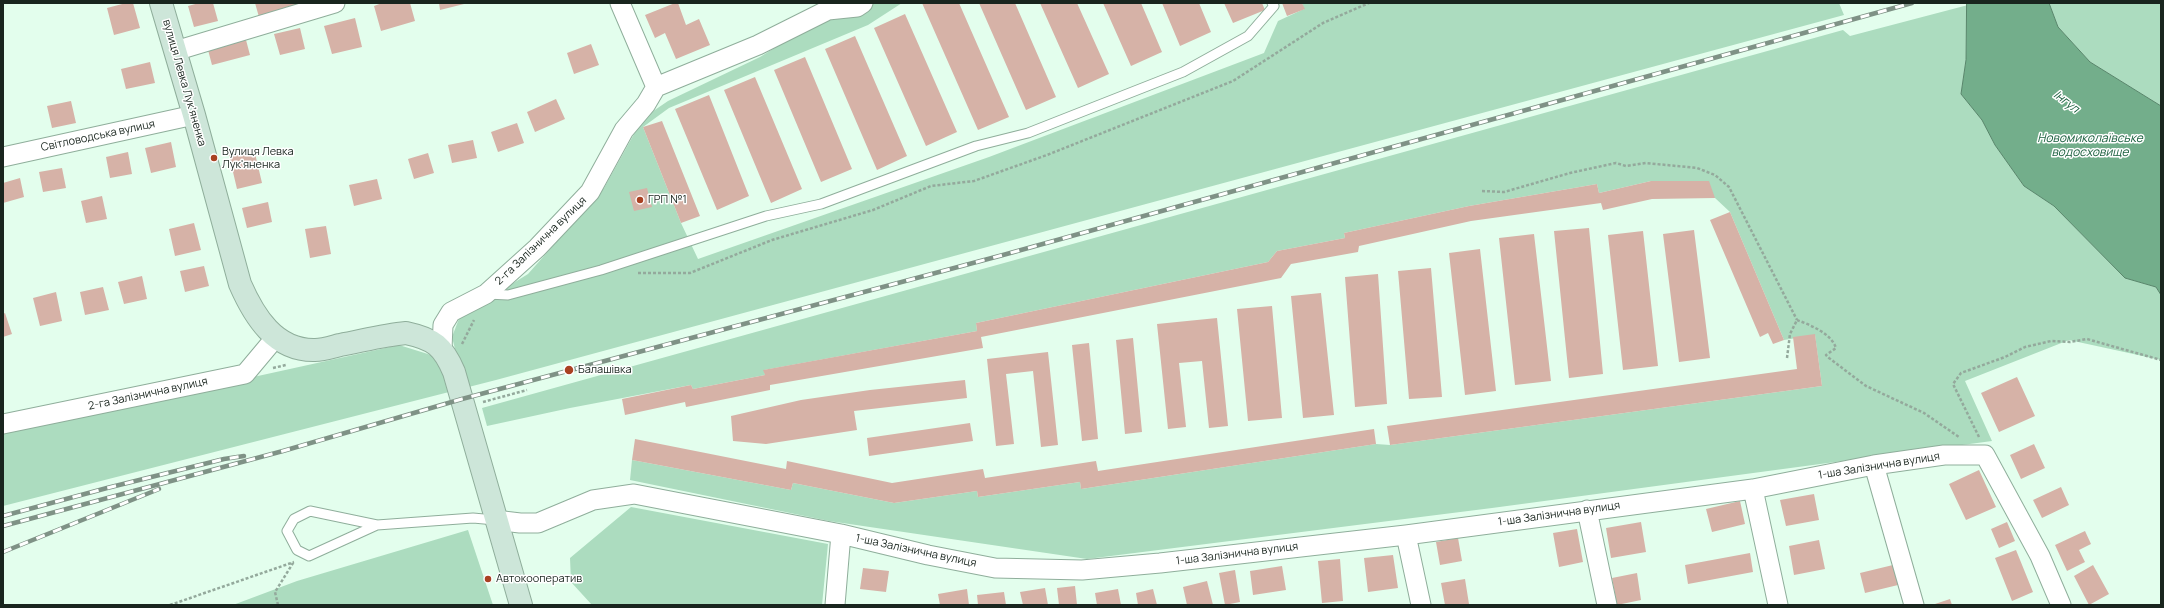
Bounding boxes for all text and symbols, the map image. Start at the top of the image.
street label: вулиця Левка Лукʼяненка [160,18,208,148]
water label: Інгул [2050,88,2082,116]
street label: Світловодська вулиця [40,117,156,155]
water label: Новомиколаївське водосховище [2037,132,2143,160]
place label: Вулиця Левка Лук'яненка [222,145,294,171]
marker: Вулиця Левка Лук'яненка [209,153,219,163]
place label: ГРП №1 [648,193,687,207]
street label: 2-га Залізнична вулиця [493,194,589,288]
marker: ГРП №1 [635,195,645,205]
place label: Балашівка [578,363,632,377]
marker: Балашівка [563,364,575,376]
street label: 2-га Залізнична вулиця [87,375,209,413]
street label: 1-ша Залізнична вулиця [1817,450,1941,482]
street label: 1-ша Залізнична вулиця [1497,499,1621,529]
street label: 1-ша Залізнична вулиця [854,532,978,570]
street label: 1-ша Залізнична вулиця [1175,540,1299,568]
place label: Автокооператив [496,572,582,586]
marker: Автокооператив [483,574,493,584]

